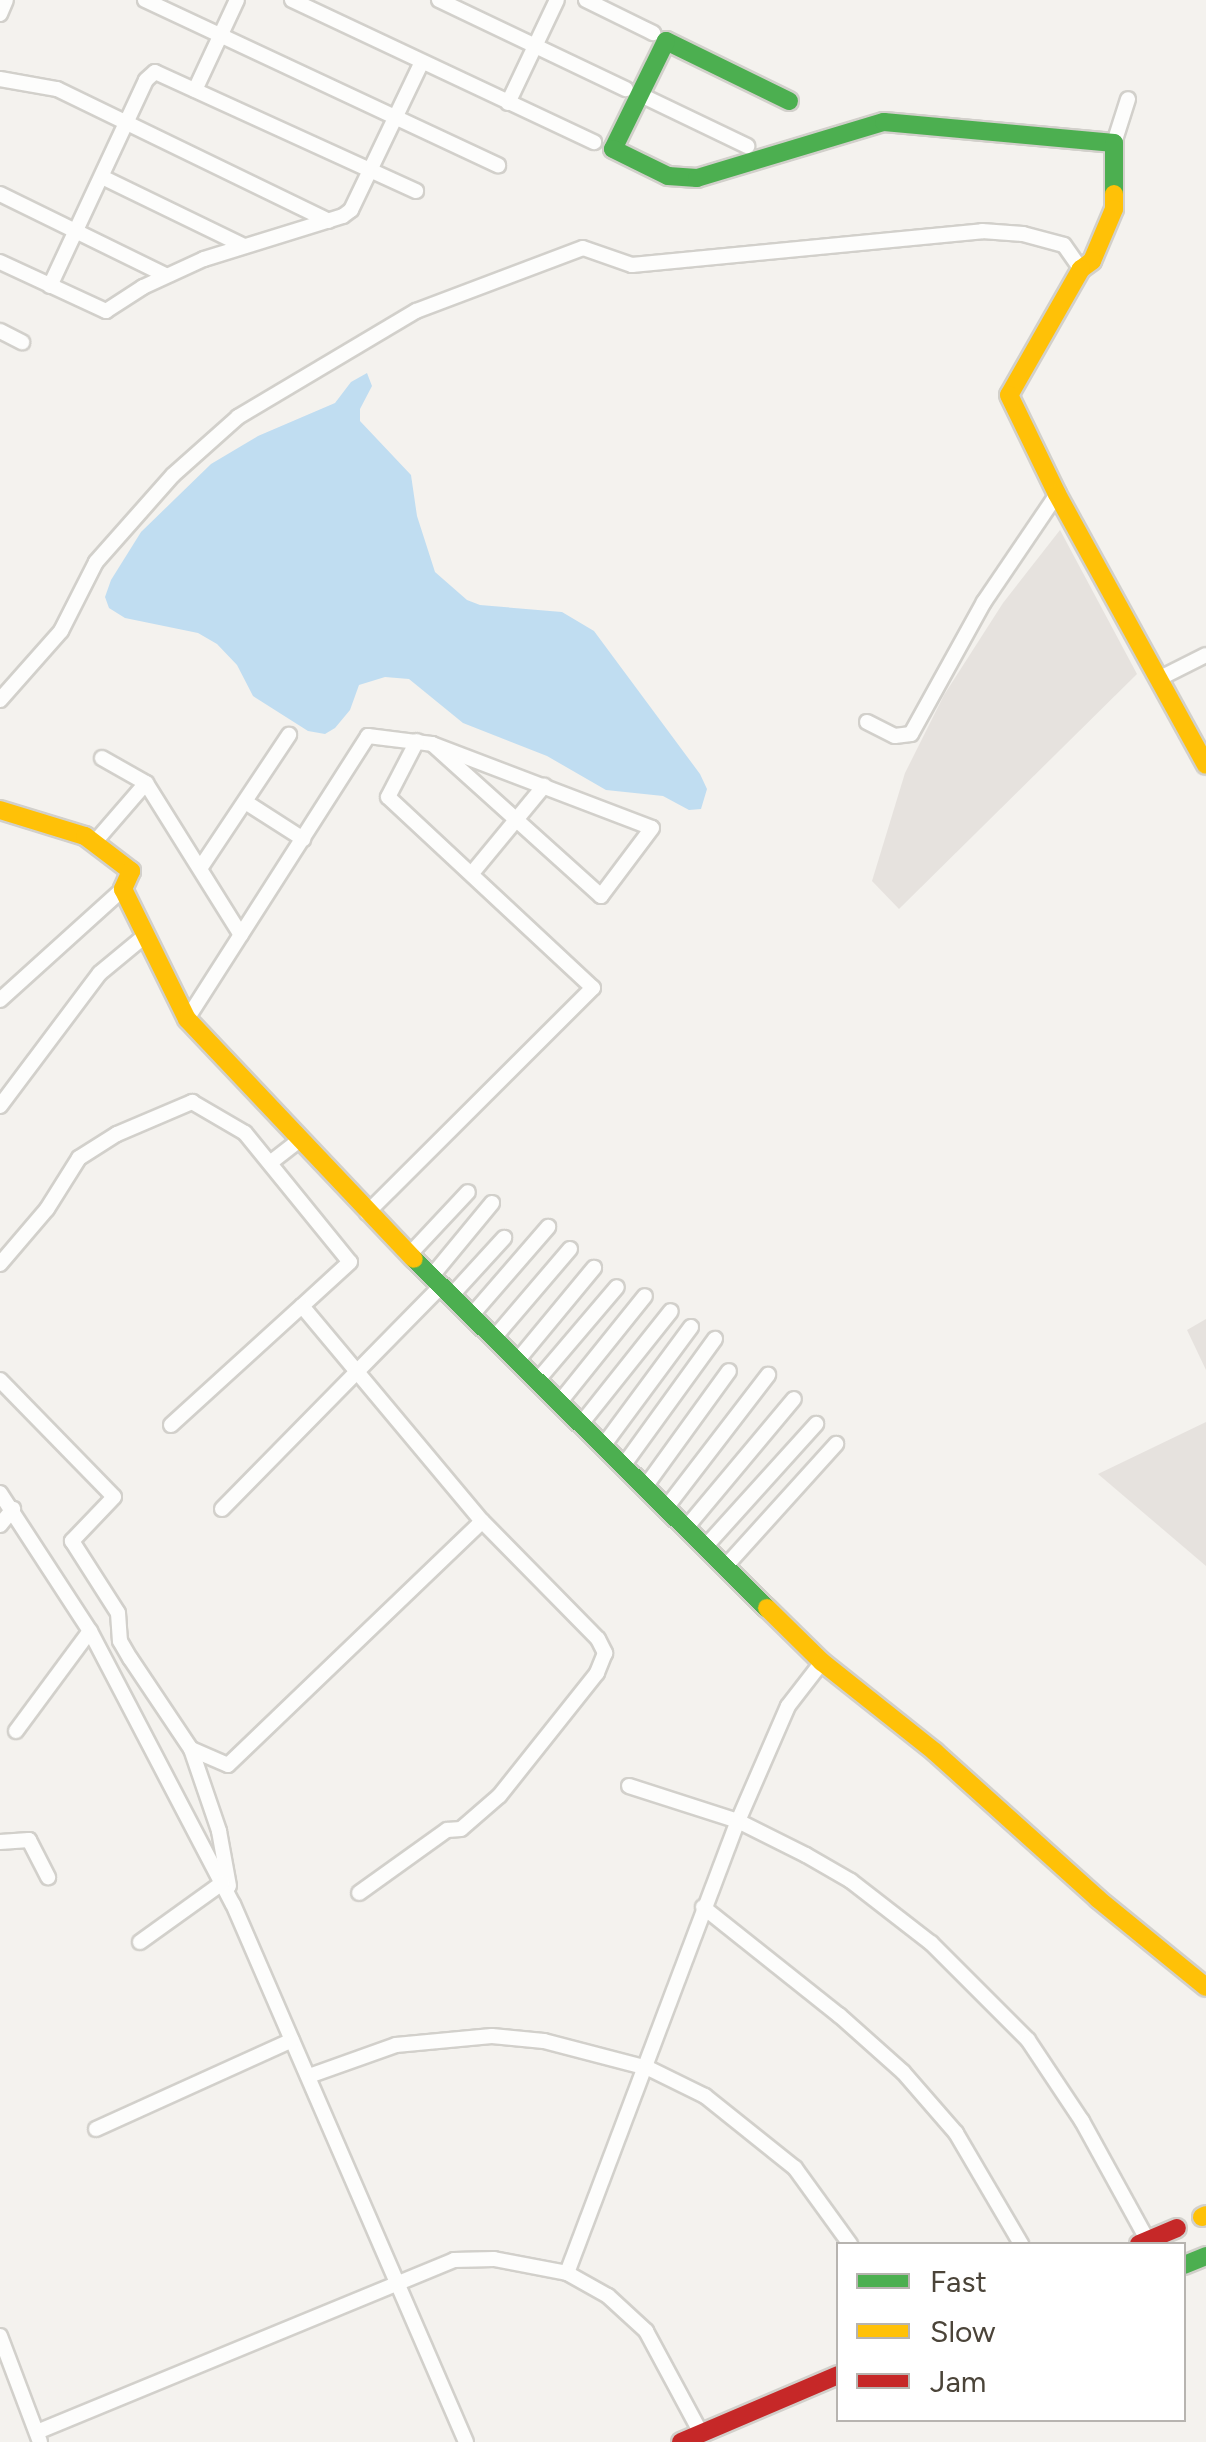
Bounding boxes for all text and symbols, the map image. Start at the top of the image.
legend [836,2242,1186,2422]
text: Fast [930,2263,987,2300]
text: Slow [930,2313,996,2350]
text: Jam [930,2363,986,2400]

